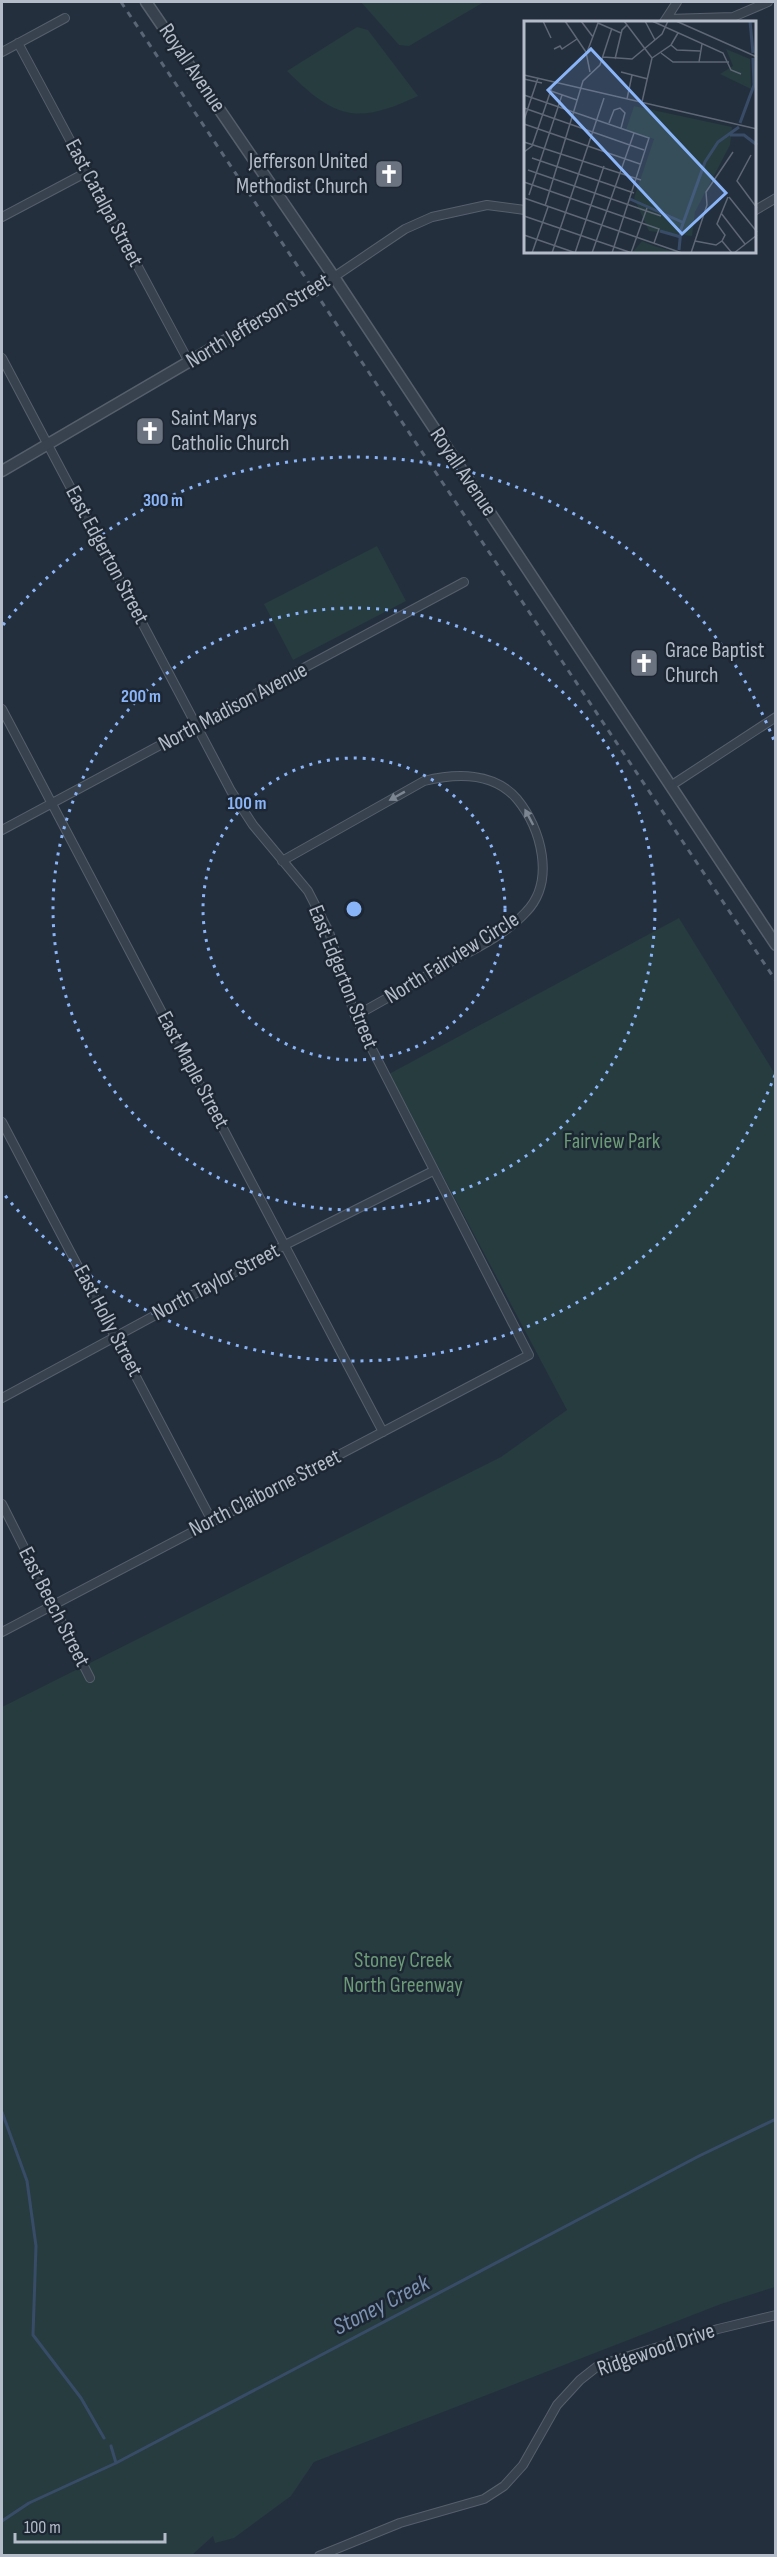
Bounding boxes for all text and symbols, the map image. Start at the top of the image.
street label: Royall Avenue [153,19,231,117]
inset map [524,21,756,254]
street label: East Catalpa Street [59,135,149,272]
place label: Jefferson United Methodist Church [236,148,368,200]
church icon: Jefferson United Methodist Church [373,158,405,190]
street label: North Jefferson Street [181,267,335,375]
place label: Saint Marys Catholic Church [171,405,289,457]
church icon: Saint Marys Catholic Church [134,415,166,447]
street label: Royall Avenue [424,423,502,521]
street label: East Edgerton Street [59,481,155,629]
text: 300 m [143,490,183,511]
place label: Grace Baptist Church [665,637,765,689]
church icon: Grace Baptist Church [628,647,660,679]
street label: North Madison Avenue [154,656,312,758]
text: 200 m [121,686,161,707]
one-way arrow [388,791,405,801]
text: 100 m [228,793,267,814]
one-way arrow [524,808,534,825]
centre of rings [344,899,364,919]
street label: East Edgerton Street [302,901,384,1053]
street label: North Fairview Circle [380,906,524,1010]
street label: East Maple Street [151,1007,235,1133]
park label: Fairview Park [564,1128,661,1155]
street label: North Taylor Street [148,1237,285,1327]
street label: East Holly Street [67,1261,149,1382]
street label: North Claiborne Street [185,1443,346,1543]
street label: East Beech Street [12,1543,96,1672]
park label: Stoney Creek North Greenway [343,1947,463,1999]
water label: Stoney Creek [328,2268,435,2342]
street label: Ridgewood Drive [594,2317,718,2383]
scale bar [15,2506,165,2544]
text: 100 m [24,2517,61,2538]

